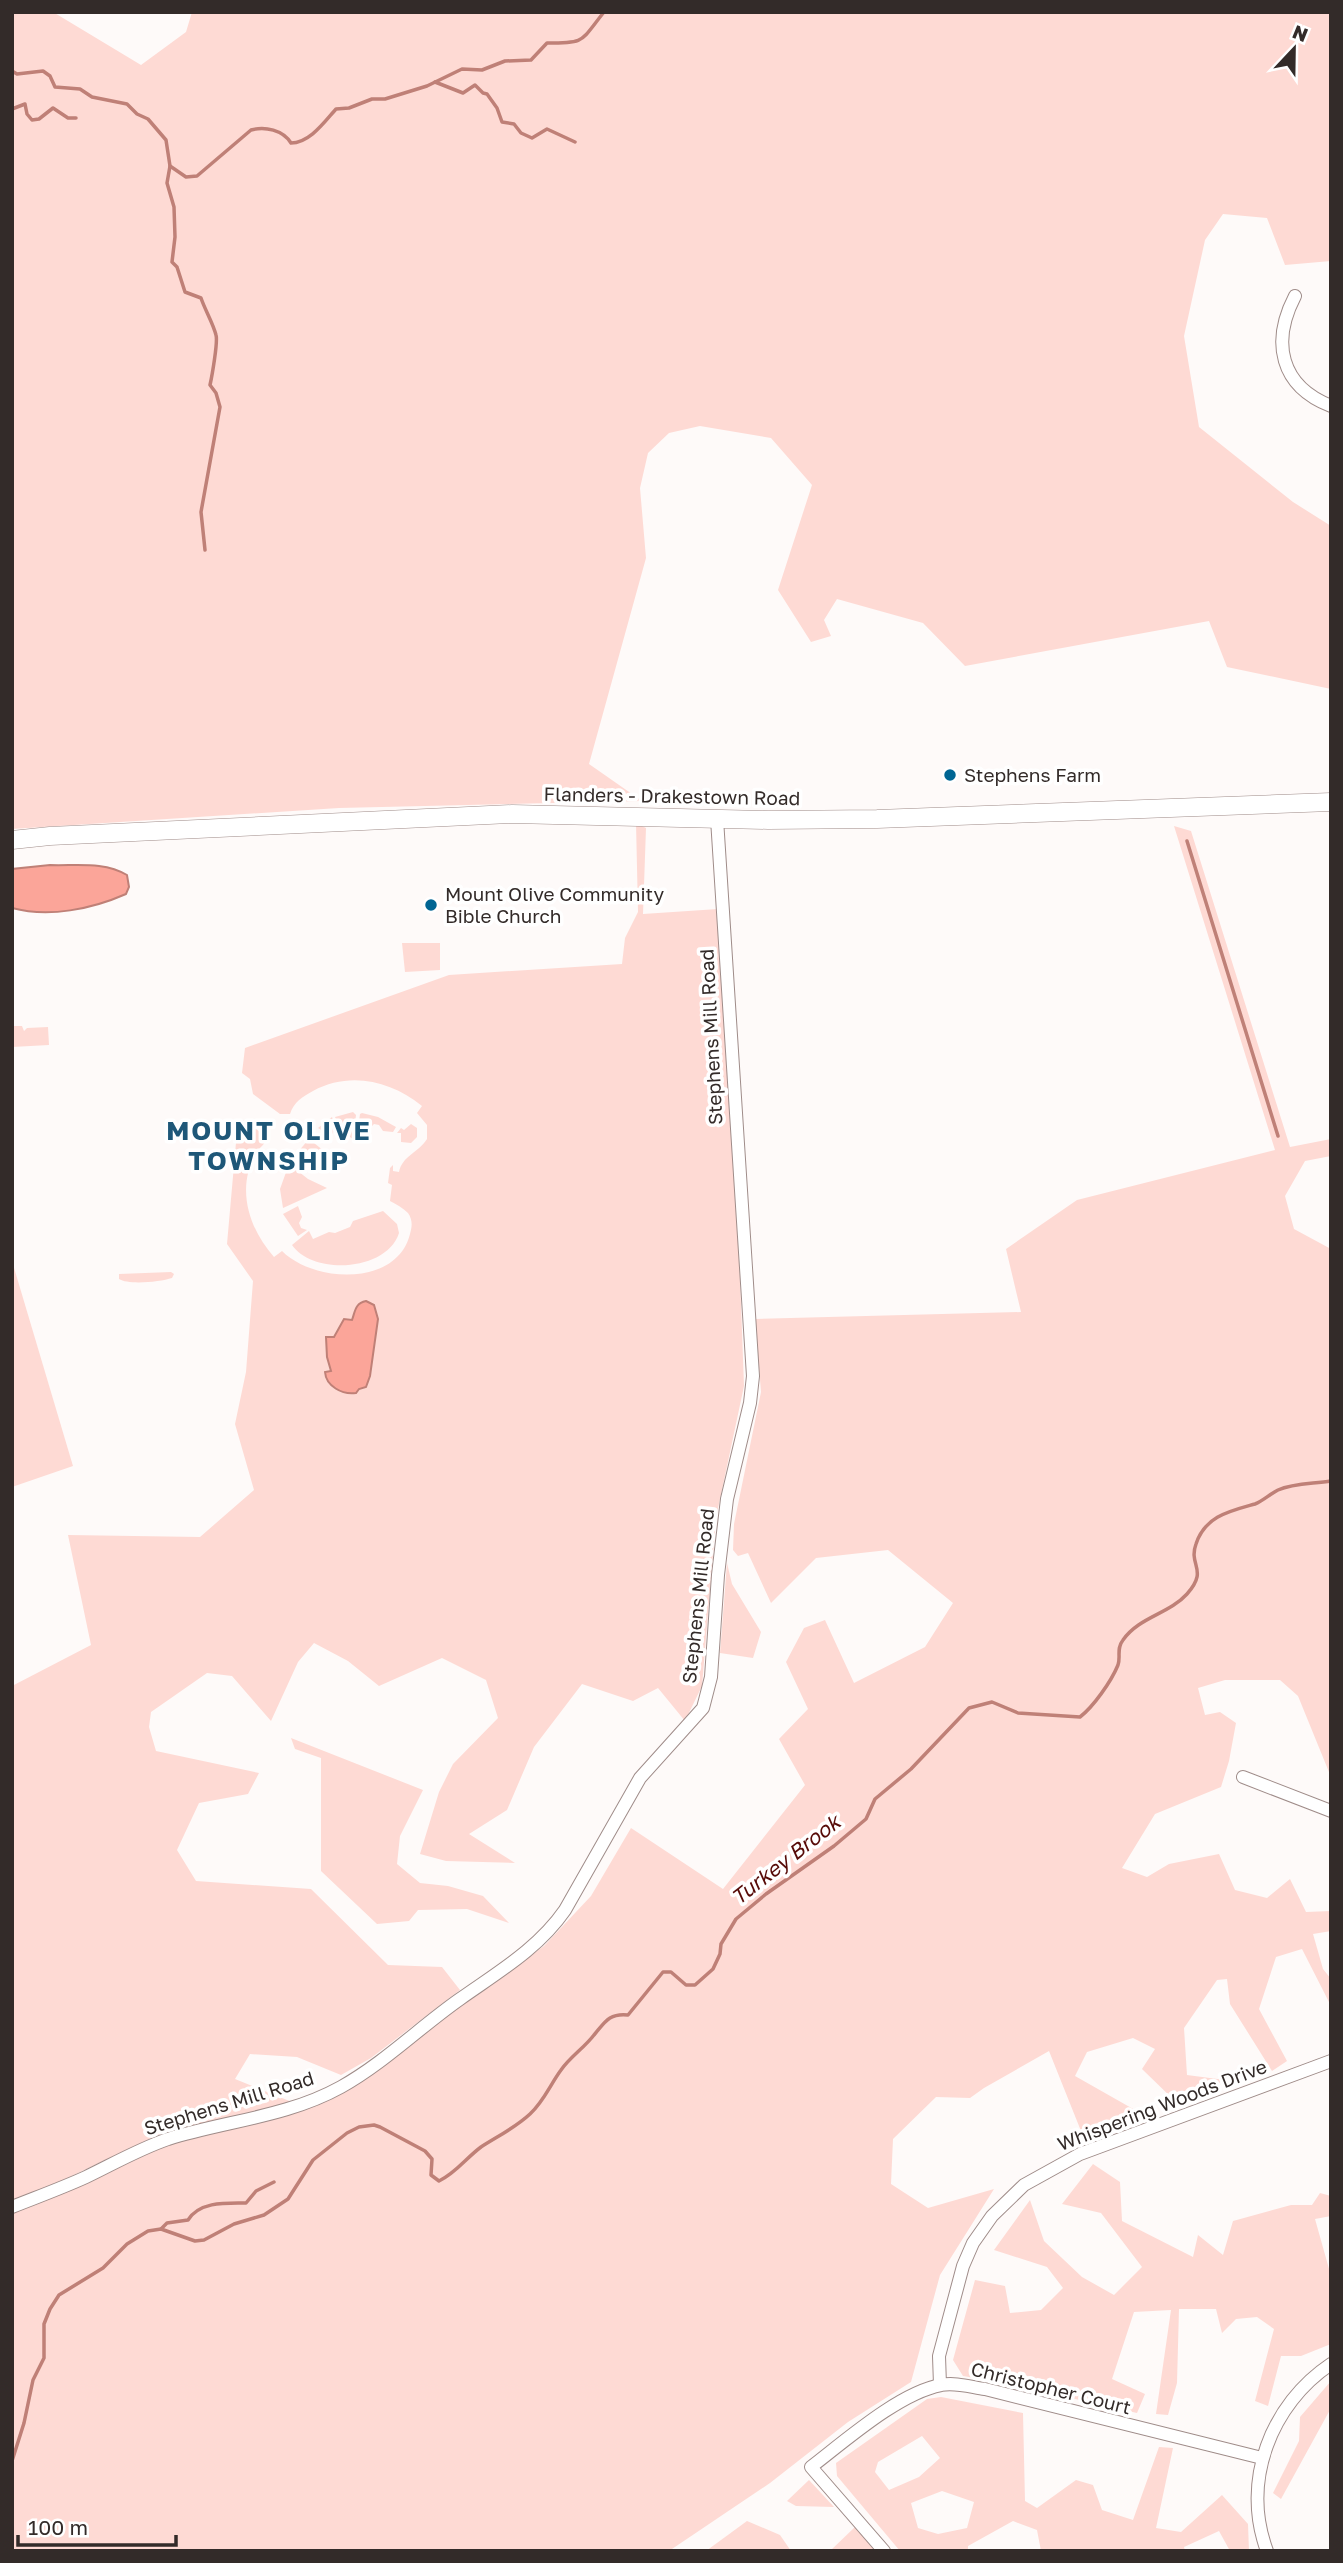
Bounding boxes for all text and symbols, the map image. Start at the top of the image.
north arrow [1259,14,1329,84]
text: N [1290,19,1312,46]
place label: Stephens Farm [964,763,1101,786]
marker: Stephens Farm [942,767,958,783]
street label: Flanders - Drakestown Road [544,782,800,809]
place label: Mount Olive Community Bible Church [445,882,665,927]
marker: Mount Olive Community Bible Church [423,897,439,913]
street label: Stephens Mill Road [694,948,727,1126]
district label: MOUNT OLIVE TOWNSHIP [166,1115,372,1176]
street label: Stephens Mill Road [677,1507,718,1685]
water label: Turkey Brook [726,1807,847,1910]
street label: Whispering Woods Drive [1054,2054,1270,2155]
street label: Stephens Mill Road [141,2066,316,2139]
street label: Christopher Court [969,2357,1133,2419]
scale bar [18,2504,175,2548]
text: 100 m [28,2514,88,2540]

